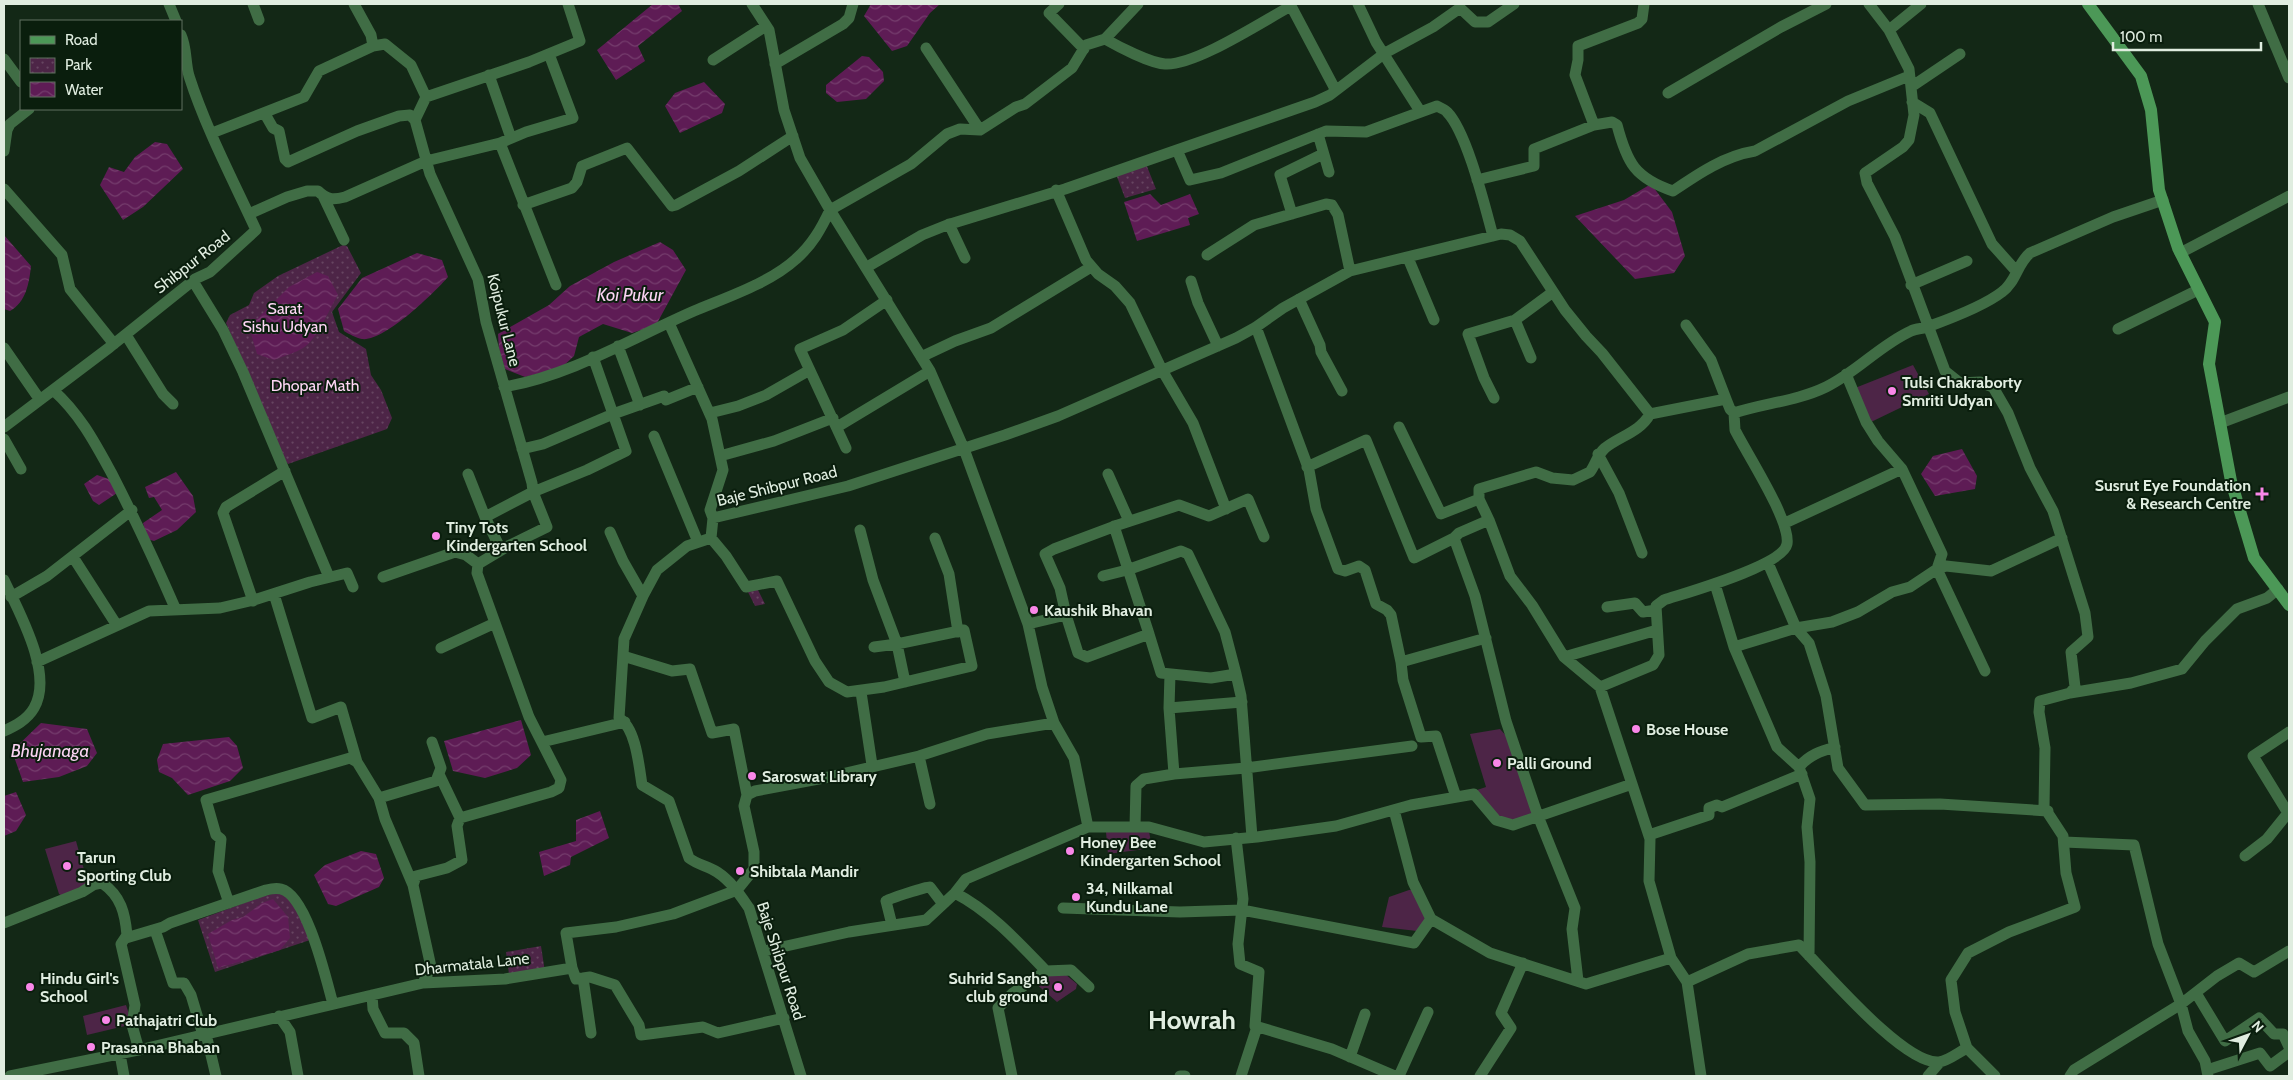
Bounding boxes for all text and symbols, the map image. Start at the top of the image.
legend [20,20,182,110]
scale bar [2113,20,2260,52]
text: 100 m [2120,28,2162,46]
text: Road [65,31,98,49]
text: Park [65,56,92,74]
text: Water [65,81,103,99]
street label: Shibpur Road [150,227,234,297]
street label: Koipukur Lane [483,272,525,368]
water label: Koi Pukur [597,284,665,306]
park label: Sarat Sishu Udyan [243,299,327,336]
place label: Tulsi Chakraborty Smriti Udyan [1902,373,2022,410]
park label: Dhopar Math [271,376,359,395]
marker: Tulsi Chakraborty Smriti Udyan [1886,385,1898,397]
street label: Baje Shibpur Road [715,462,839,510]
place label: Susrut Eye Foundation & Research Centre [2095,476,2251,513]
marker: Susrut Eye Foundation & Research Centre [2255,487,2269,501]
place label: Tiny Tots Kindergarten School [446,518,587,555]
marker: Tiny Tots Kindergarten School [430,530,442,542]
place label: Kaushik Bhavan [1044,601,1153,620]
marker: Kaushik Bhavan [1028,604,1040,616]
place label: Bose House [1646,720,1728,739]
marker: Bose House [1630,723,1642,735]
water label: Bhujanaga [11,740,89,762]
place label: Palli Ground [1507,754,1592,773]
marker: Palli Ground [1491,757,1503,769]
place label: Saroswat Library [762,767,877,786]
marker: Saroswat Library [746,770,758,782]
place label: Honey Bee Kindergarten School [1080,833,1221,870]
marker: Honey Bee Kindergarten School [1064,845,1076,857]
place label: Tarun Sporting Club [77,848,171,885]
marker: Tarun Sporting Club [61,860,73,872]
place label: Shibtala Mandir [750,862,859,881]
marker: Shibtala Mandir [734,865,746,877]
place label: 34, Nilkamal Kundu Lane [1086,879,1173,916]
marker: 34, Nilkamal Kundu Lane [1070,891,1082,903]
street label: Baje Shibpur Road [753,899,809,1023]
street label: Dharmatala Lane [414,949,530,979]
place label: Hindu Girl's School [40,969,119,1006]
place label: Suhrid Sangha club ground [948,969,1048,1006]
marker: Hindu Girl's School [24,981,36,993]
marker: Suhrid Sangha club ground [1052,981,1064,993]
district label: Howrah [1148,1004,1236,1036]
north arrow [2223,1010,2273,1060]
place label: Pathajatri Club [116,1011,217,1030]
marker: Pathajatri Club [100,1014,112,1026]
text: N [2248,1017,2268,1036]
place label: Prasanna Bhaban [101,1038,220,1057]
marker: Prasanna Bhaban [85,1041,97,1053]

